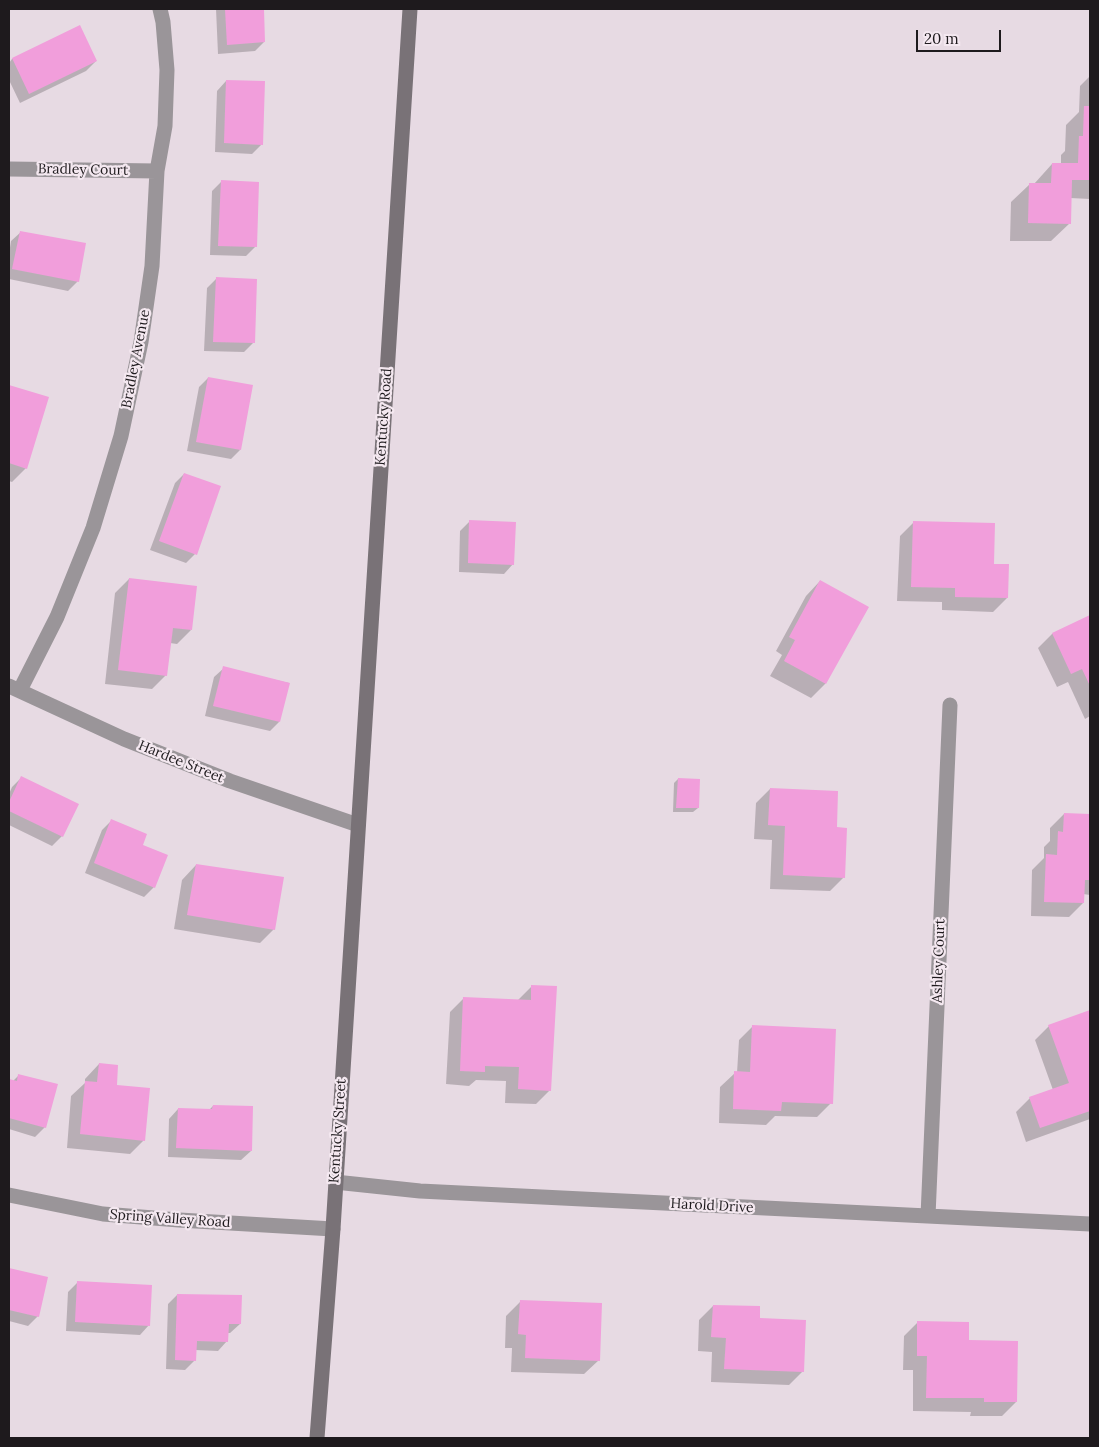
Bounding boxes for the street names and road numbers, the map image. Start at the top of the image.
street label: Bradley Court [38,161,128,179]
street label: Bradley Avenue [118,308,154,410]
street label: Kentucky Road [372,368,396,466]
street label: Hardee Street [136,737,226,787]
street label: Ashley Court [929,919,949,1003]
street label: Kentucky Street [326,1078,350,1184]
street label: Harold Drive [670,1195,754,1217]
street label: Spring Valley Road [109,1206,231,1232]

